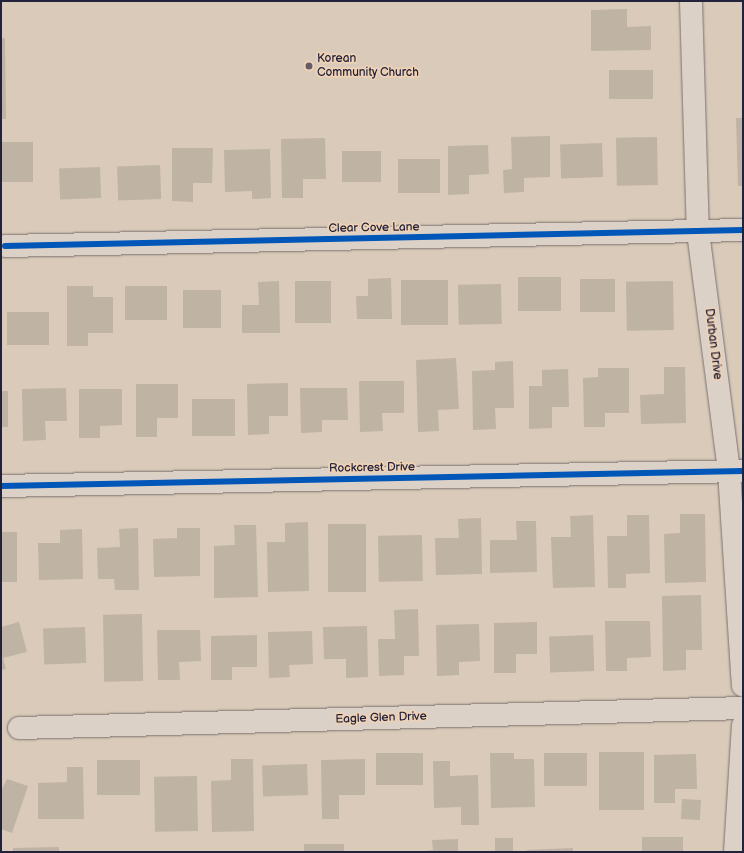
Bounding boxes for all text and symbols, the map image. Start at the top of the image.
place label: Korean Community Church [317,52,420,80]
marker: Korean Community Church [304,61,314,71]
street label: Clear Cove Lane [328,220,420,236]
street label: Durban Drive [701,308,725,380]
street label: Rockcrest Drive [329,460,415,476]
street label: Eagle Glen Drive [335,709,427,727]

